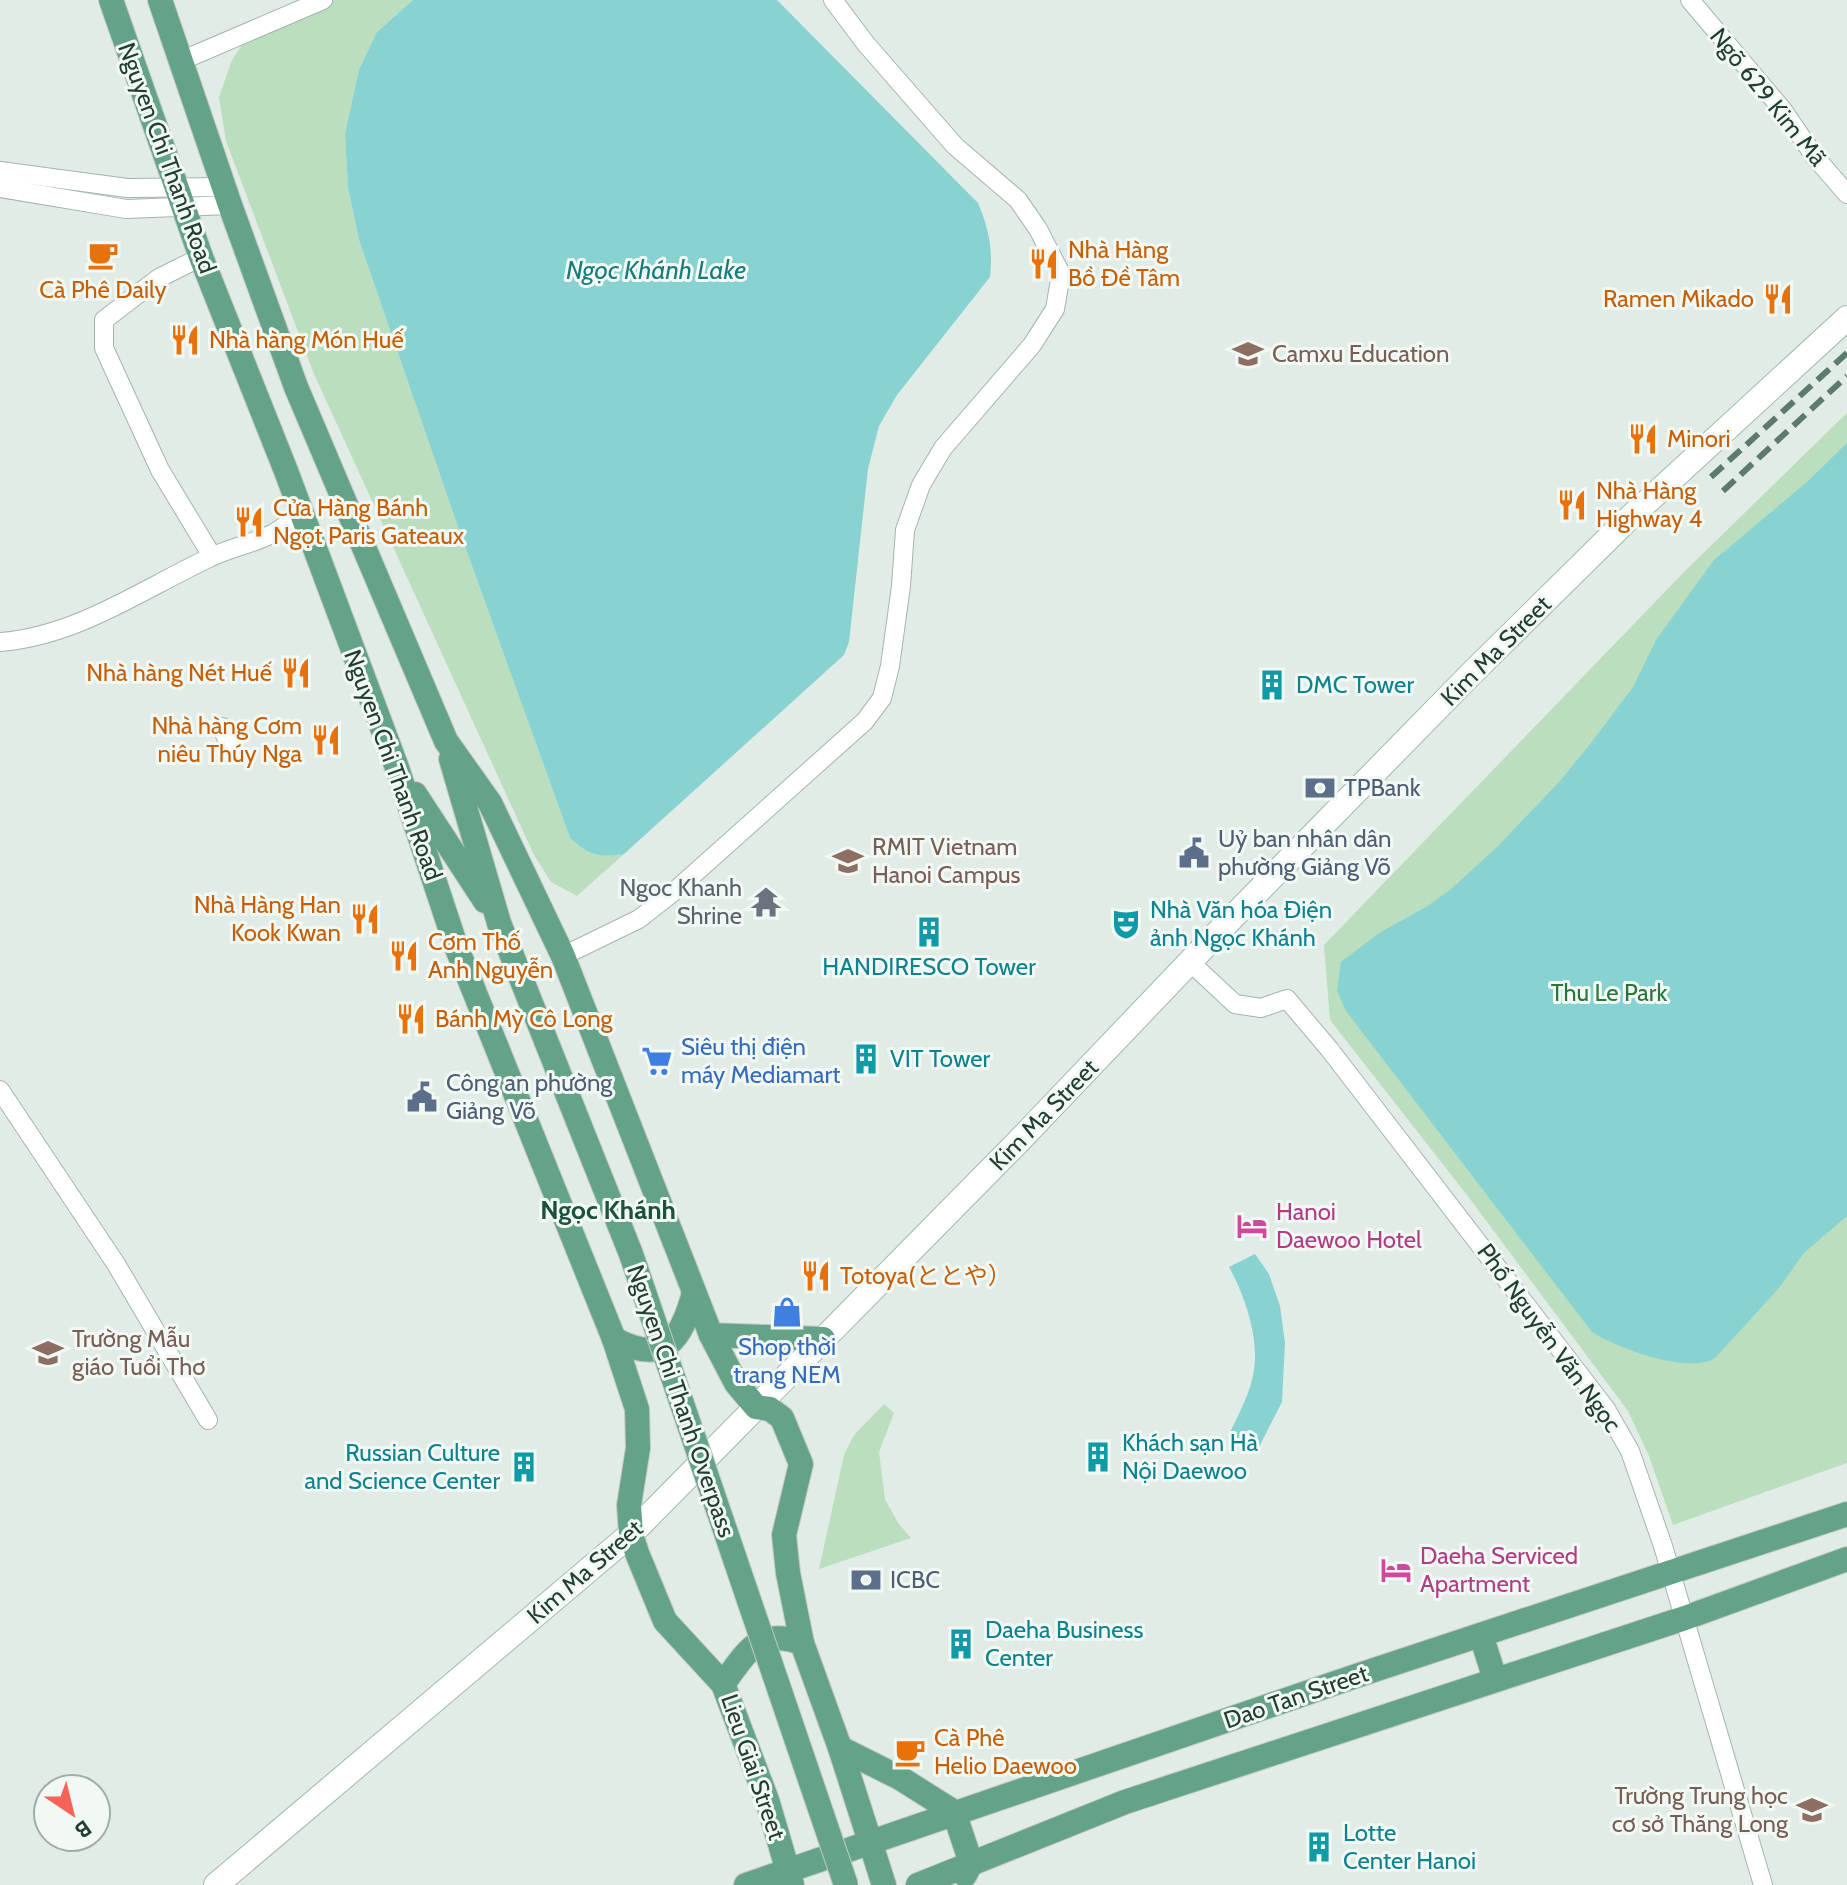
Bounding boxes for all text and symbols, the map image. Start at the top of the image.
street label: Ngõ 629 Kim Mã [1704,22,1833,172]
street label: Nguyen Chi Thanh Road [112,39,223,277]
place label: Nhà Hàng Bồ Đề Tâm [1068,235,1180,292]
cafe icon: Cà Phê Daily [86,238,120,272]
restaurant icon: Nhà Hàng Bồ Đề Tâm [1027,247,1061,281]
water label: Ngọc Khánh Lake [566,254,746,286]
place label: Cà Phê Daily [39,275,167,304]
restaurant icon: Ramen Mikado [1761,282,1795,316]
place label: Ramen Mikado [1603,284,1754,313]
restaurant icon: Nhà hàng Món Huế [168,323,202,357]
place label: Nhà hàng Món Huế [209,325,404,354]
school or university icon: Camxu Education [1231,337,1265,371]
place label: Camxu Education [1272,339,1449,368]
restaurant icon: Minori [1626,422,1660,456]
place label: Minori [1667,424,1731,453]
place label: Nhà Hàng Highway 4 [1596,476,1702,533]
restaurant icon: Nhà Hàng Highway 4 [1555,488,1589,522]
place label: Cửa Hàng Bánh Ngọt Paris Gateaux [273,493,465,550]
restaurant icon: Cửa Hàng Bánh Ngọt Paris Gateaux [232,505,266,539]
street label: Kim Ma Street [1435,590,1557,712]
street label: Nguyen Chi Thanh Road [338,646,449,884]
restaurant icon: Nhà hàng Nét Huế [279,656,313,690]
place label: Nhà hàng Nét Huế [86,658,273,687]
building icon: DMC Tower [1255,668,1289,702]
place label: DMC Tower [1296,670,1414,699]
place label: Nhà hàng Cơm niêu Thúy Nga [151,711,302,768]
restaurant icon: Nhà hàng Cơm niêu Thúy Nga [309,723,343,757]
bank icon: TPBank [1303,771,1337,805]
place label: TPBank [1344,773,1421,802]
place label: Uỷ ban nhân dân phường Giảng Võ [1218,824,1391,881]
place label: RMIT Vietnam Hanoi Campus [872,832,1021,889]
public building icon: Uỷ ban nhân dân phường Giảng Võ [1177,836,1211,870]
school or university icon: RMIT Vietnam Hanoi Campus [831,844,865,878]
place label: Ngoc Khanh Shrine [619,873,742,930]
temple icon: Ngoc Khanh Shrine [749,885,783,919]
place label: Nhà Hàng Han Kook Kwan [194,890,341,947]
place label: Nhà Văn hóa Điện ảnh Ngọc Khánh [1150,895,1332,952]
restaurant icon: Nhà Hàng Han Kook Kwan [348,902,382,936]
theatre icon: Nhà Văn hóa Điện ảnh Ngọc Khánh [1109,907,1143,941]
building icon: HANDIRESCO Tower [912,915,946,949]
place label: Cơm Thố Anh Nguyễn [428,927,553,984]
restaurant icon: Cơm Thố Anh Nguyễn [387,939,421,973]
place label: HANDIRESCO Tower [822,952,1036,981]
park label: Thu Le Park [1551,978,1667,1007]
restaurant icon: Bánh Mỳ Cô Long [394,1002,428,1036]
place label: Bánh Mỳ Cô Long [435,1004,614,1033]
place label: Siêu thị điện máy Mediamart [681,1032,840,1089]
building icon: VIT Tower [849,1042,883,1076]
supermarket icon: Siêu thị điện máy Mediamart [640,1044,674,1078]
place label: VIT Tower [890,1044,990,1073]
street label: Kim Ma Street [983,1053,1104,1176]
place label: Công an phường Giảng Võ [446,1068,613,1125]
public building icon: Công an phường Giảng Võ [405,1080,439,1114]
district label: Ngọc Khánh [540,1194,676,1226]
place label: Hanoi Daewoo Hotel [1276,1197,1422,1254]
hotel icon: Hanoi Daewoo Hotel [1235,1209,1269,1243]
street label: Phố Nguyễn Văn Ngọc [1471,1238,1628,1438]
restaurant icon: Totoya(ととや） [799,1259,833,1293]
street label: Nguyen Chi Thanh Overpass [621,1261,742,1541]
place label: Totoya(ととや） [840,1261,1012,1290]
shop icon: Shop thời trang NEM [770,1295,804,1329]
place label: Trường Mẫu giáo Tuổi Thơ [72,1324,205,1381]
place label: Shop thời trang NEM [733,1332,841,1389]
school or university icon: Trường Mẫu giáo Tuổi Thơ [31,1336,65,1370]
place label: Khách sạn Hà Nội Daewoo [1122,1428,1258,1485]
place label: Russian Culture and Science Center [304,1438,500,1495]
building icon: Khách sạn Hà Nội Daewoo [1081,1440,1115,1474]
building icon: Russian Culture and Science Center [507,1450,541,1484]
street label: Kim Ma Street [521,1514,648,1630]
place label: Daeha Serviced Apartment [1420,1541,1578,1598]
hotel icon: Daeha Serviced Apartment [1379,1553,1413,1587]
bank icon: ICBC [849,1563,883,1597]
place label: ICBC [890,1565,940,1594]
place label: Daeha Business Center [985,1615,1143,1672]
building icon: Daeha Business Center [944,1627,978,1661]
street label: Dao Tan Street [1220,1658,1372,1735]
street label: Lieu Giai Street [715,1690,792,1843]
place label: Cà Phê Helio Daewoo [934,1723,1077,1780]
cafe icon: Cà Phê Helio Daewoo [893,1735,927,1769]
north arrow [32,1773,112,1853]
place label: Trường Trung học cơ sở Thăng Long [1612,1781,1789,1838]
school or university icon: Trường Trung học cơ sở Thăng Long [1795,1793,1829,1827]
text: B [70,1814,97,1844]
place label: Lotte Center Hanoi [1343,1818,1476,1875]
building icon: Lotte Center Hanoi [1302,1830,1336,1864]

